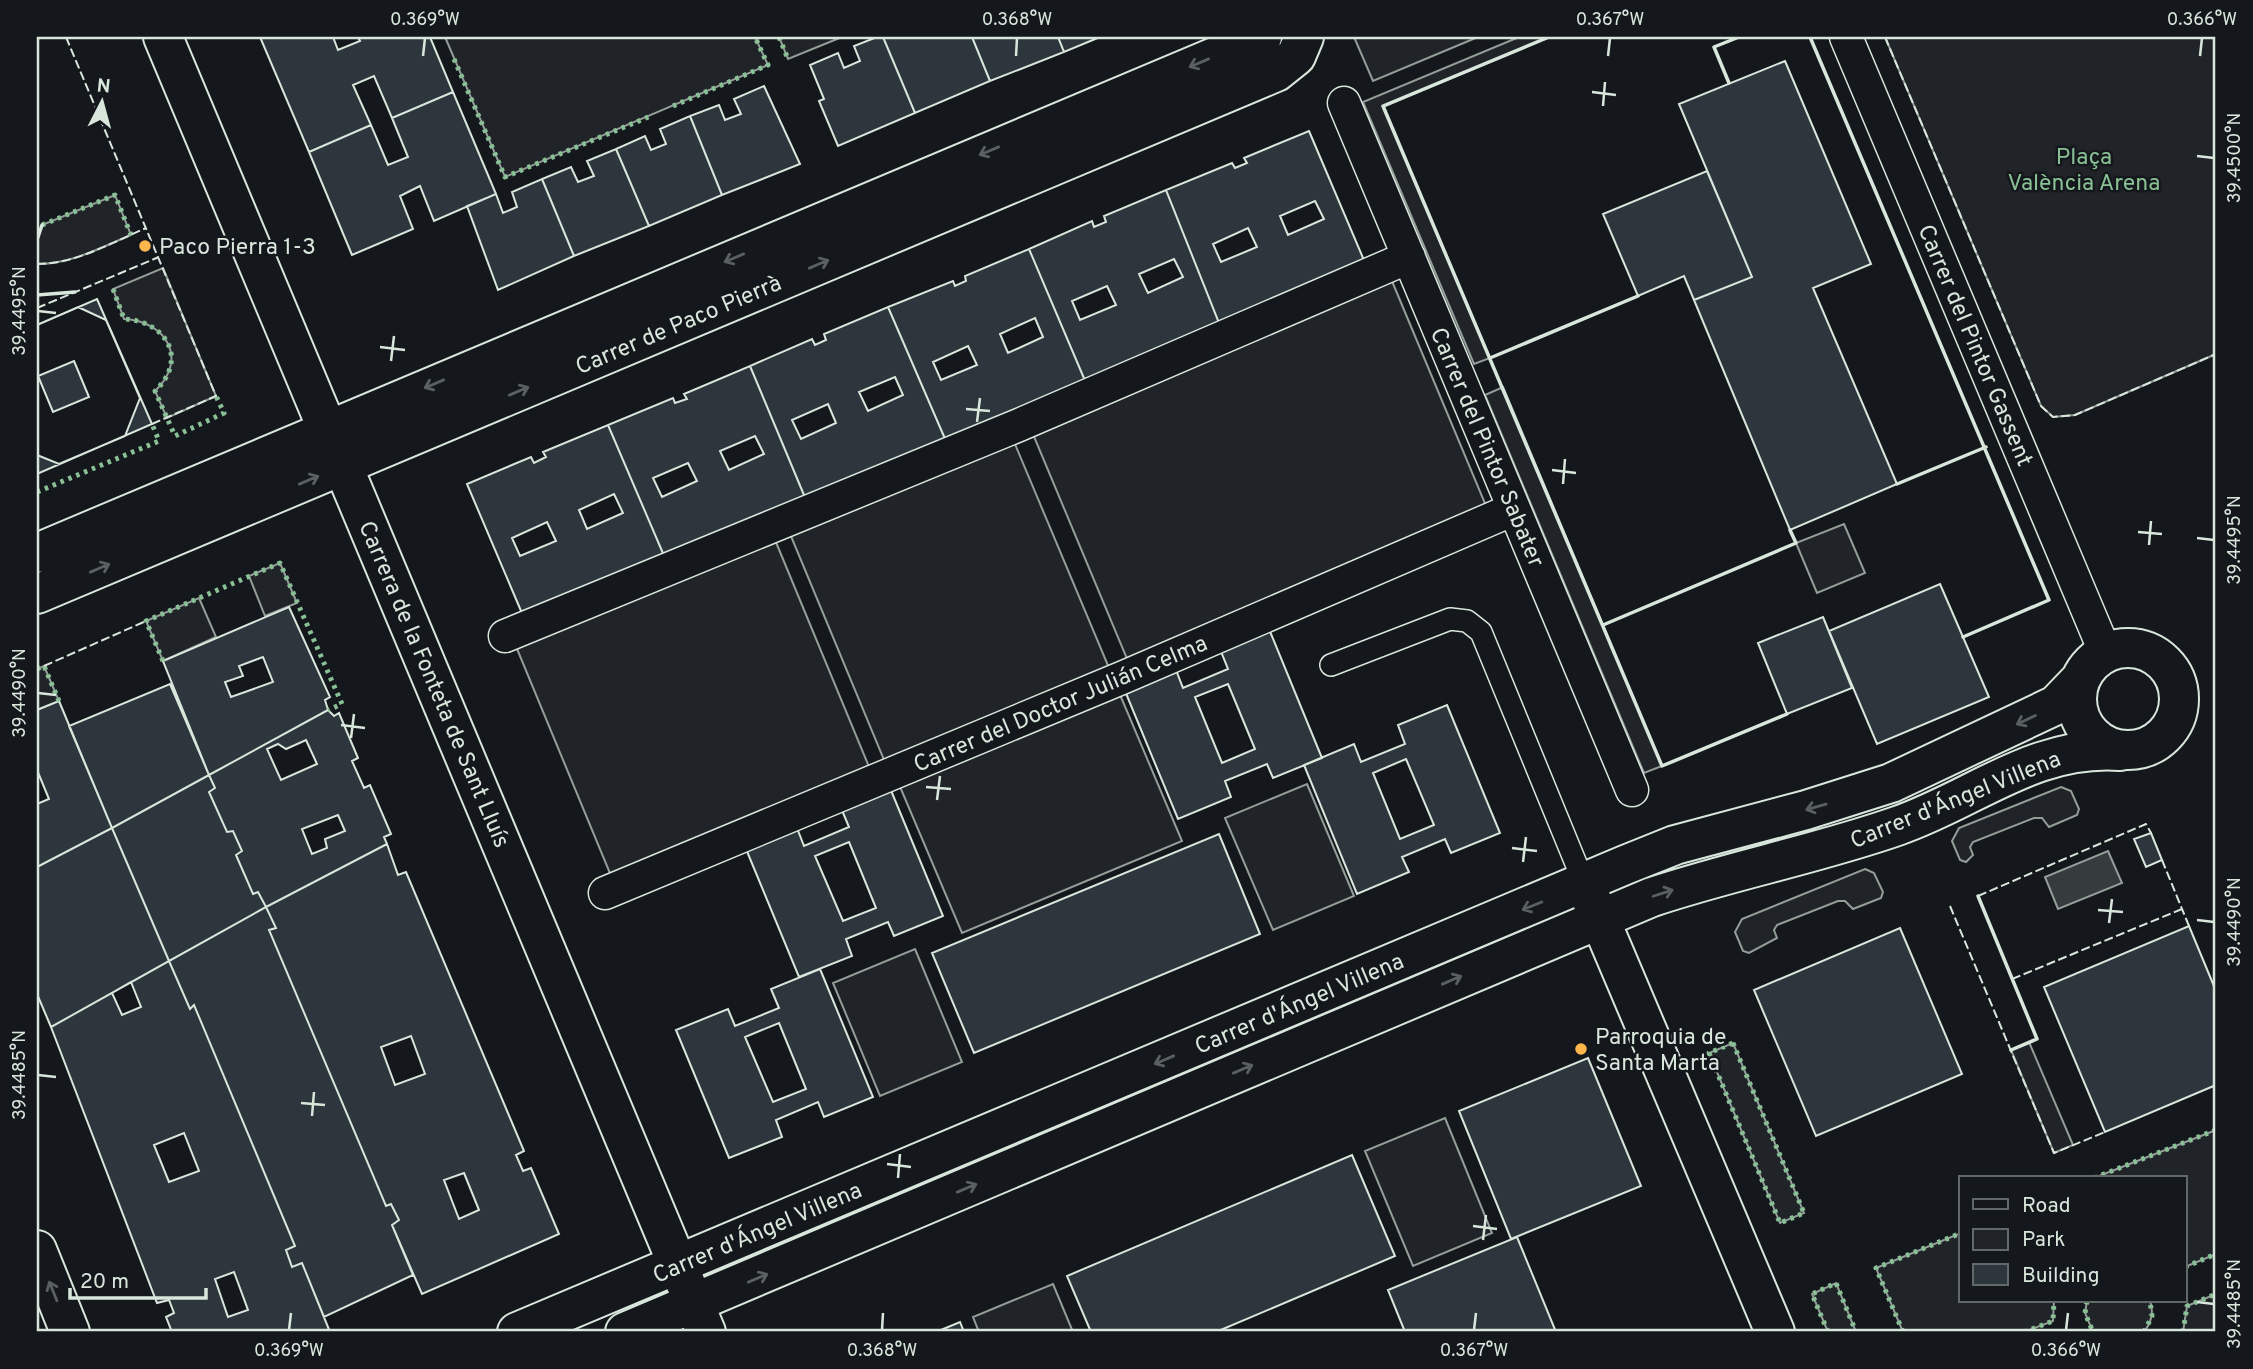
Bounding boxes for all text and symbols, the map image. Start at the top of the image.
text: 0.369°W [390,9,460,32]
text: 0.368°W [982,9,1052,32]
text: 0.367°W [1576,9,1644,32]
text: 0.366°W [2167,9,2237,32]
one-way arrow [1189,57,1210,70]
north arrow [66,66,136,136]
text: N [96,74,112,100]
text: 39.4500°N [2224,113,2247,203]
park label: Plaça València Arena [2008,144,2160,199]
one-way arrow [979,145,1001,158]
street label: Carrer del Pintor Gassent [1910,221,2038,471]
place label: Paco Pierra 1-3 [159,234,316,263]
marker: Paco Pierra 1-3 [137,238,153,254]
one-way arrow [724,252,746,265]
one-way arrow [807,257,829,270]
text: 39.4495°N [9,266,32,356]
street label: Carrer de Paco Pierrà [572,270,786,383]
street label: Carrer del Pintor Sabater [1422,324,1549,572]
one-way arrow [424,378,445,391]
one-way arrow [508,384,529,397]
one-way arrow [298,472,320,485]
text: 39.4495°N [2224,495,2247,585]
street label: Carrera de la Fonteta de Sant Lluís [351,517,515,853]
one-way arrow [88,561,110,574]
street label: Carrer del Doctor Julián Celma [910,630,1212,780]
text: 39.4490°N [9,648,32,738]
one-way arrow [2016,714,2037,727]
street label: Carrer d'Ángel Villena [1846,745,2065,857]
one-way arrow [1805,802,1827,815]
text: 39.4490°N [2224,877,2247,967]
one-way arrow [1651,886,1673,898]
one-way arrow [1522,900,1543,913]
street label: Carrer d'Ángel Villena [1191,947,1409,1063]
one-way arrow [1441,972,1463,985]
place label: Parroquia de Santa Marta [1595,1024,1726,1079]
text: 39.4485°N [9,1030,32,1120]
marker: Parroquia de Santa Marta [1573,1041,1589,1057]
one-way arrow [1154,1055,1176,1068]
one-way arrow [1232,1062,1254,1075]
street label: Carrer d'Ángel Villena [649,1176,867,1292]
legend [1959,1176,2186,1302]
one-way arrow [956,1181,977,1194]
text: Road [2022,1193,2071,1220]
text: Park [2022,1227,2065,1254]
scale bar [70,1257,206,1301]
text: 39.4485°N [2224,1259,2247,1349]
text: Building [2022,1263,2100,1290]
text: 20 m [80,1269,129,1296]
one-way arrow [746,1270,768,1283]
one-way arrow [46,1281,59,1303]
text: 0.369°W [254,1340,324,1363]
text: 0.368°W [847,1340,917,1363]
text: 0.367°W [1440,1340,1508,1363]
text: 0.366°W [2031,1340,2101,1363]

